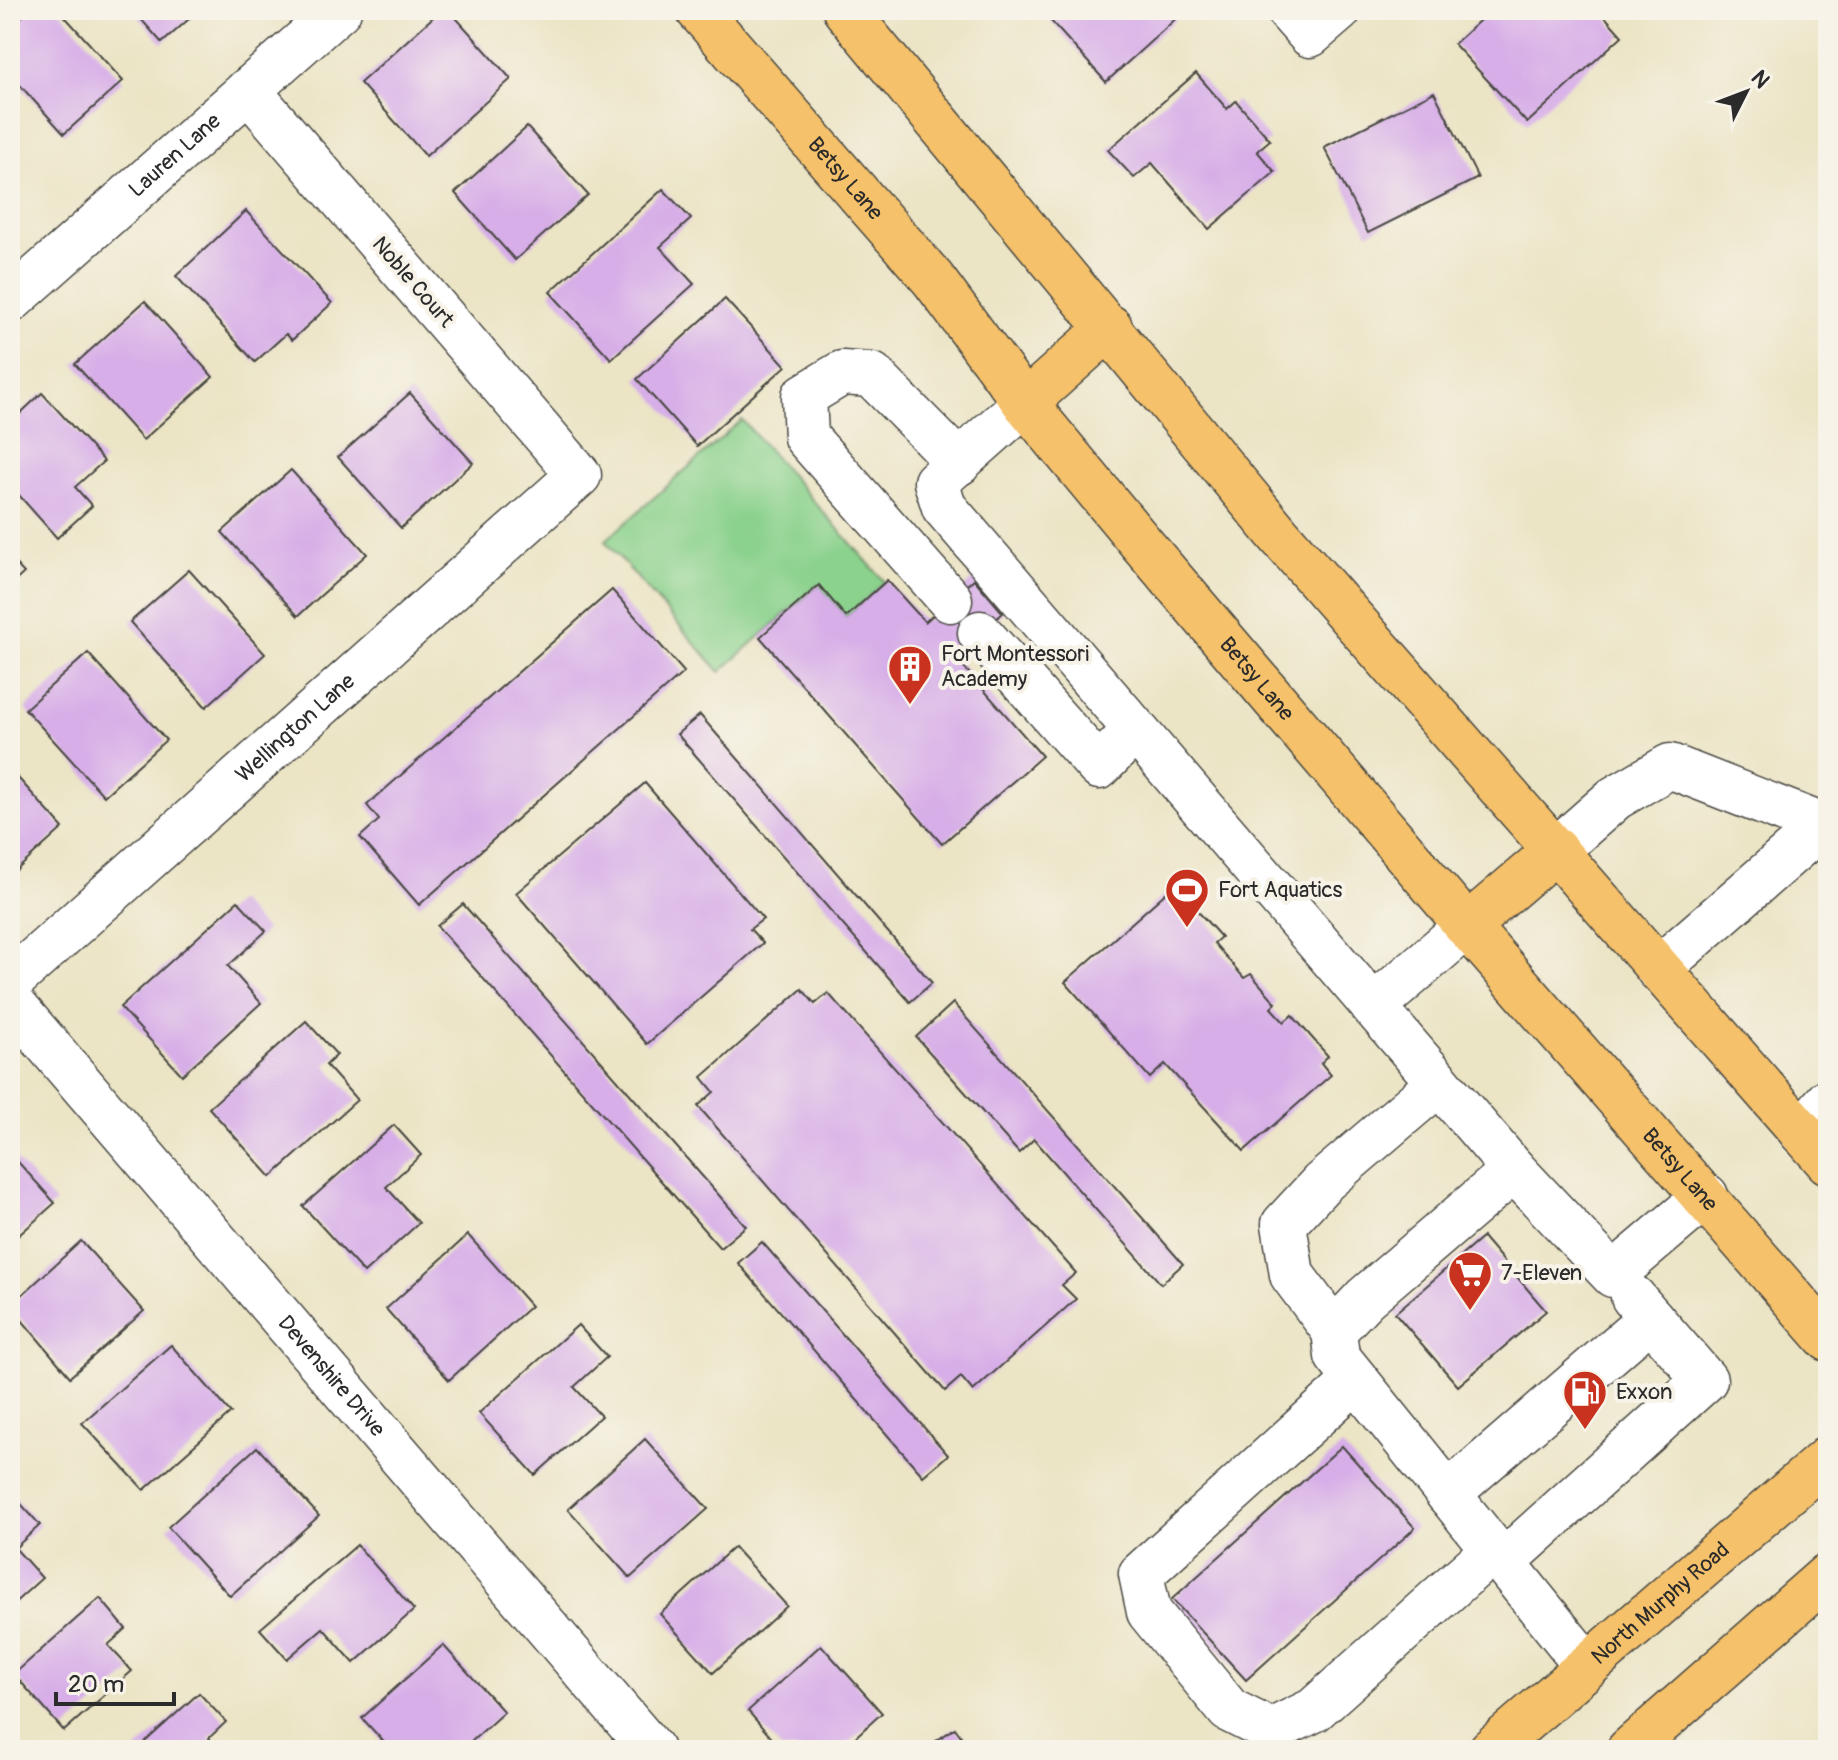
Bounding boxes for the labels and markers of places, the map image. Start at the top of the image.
place label: Fort Montessori Academy [941,640,1089,693]
building icon: Fort Montessori Academy [886,643,934,706]
sports icon: Fort Aquatics [1163,866,1211,929]
place label: Fort Aquatics [1218,876,1343,904]
supermarket icon: 7-Eleven [1446,1249,1494,1312]
place label: 7-Eleven [1501,1259,1582,1287]
fuel station icon: Exxon [1561,1368,1609,1431]
place label: Exxon [1616,1378,1672,1406]

